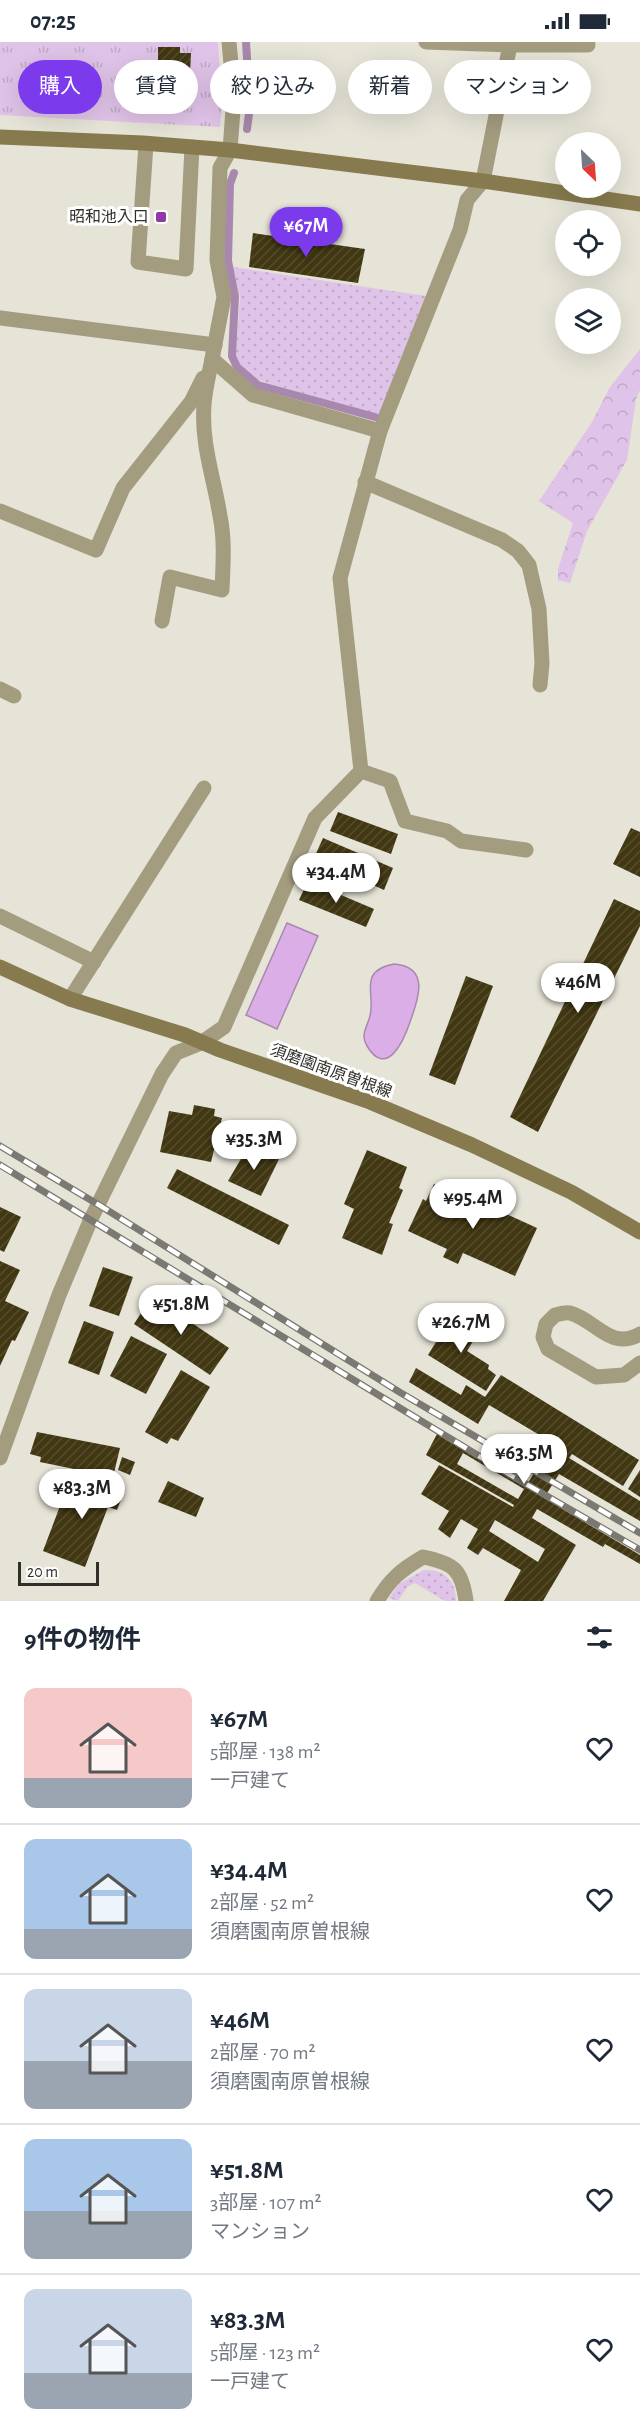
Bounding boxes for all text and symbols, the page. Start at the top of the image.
text: 07:25 [30,10,76,32]
chip: 購入 [18,60,102,114]
chip: 賃貸 [114,60,198,114]
chip: 絞り込み [210,60,336,114]
chip: 新着 [348,60,432,114]
chip: マンション [444,60,591,114]
north arrow [555,132,621,198]
map controls [555,132,621,354]
pin: ¥67M [270,207,342,258]
place label: 昭和池入口 [69,208,149,225]
marker: 昭和池入口 [154,210,168,224]
button: locate [555,210,621,276]
text: ¥67M [284,216,328,236]
button: layers [555,288,621,354]
pin: ¥34.4M [287,853,385,904]
text: ¥34.4M [306,862,366,882]
pin: ¥46M [542,963,614,1014]
text: ¥46M [555,972,601,992]
street label: 須磨園南原曽根線 [268,1041,394,1100]
pin: ¥35.3M [205,1120,303,1171]
text: ¥35.3M [226,1129,282,1149]
pin: ¥95.4M [424,1179,522,1230]
text: ¥95.4M [443,1188,503,1208]
pin: ¥51.8M [132,1285,230,1336]
text: ¥51.8M [153,1294,209,1314]
pin: ¥26.7M [412,1303,510,1354]
text: ¥26.7M [432,1312,490,1332]
pin: ¥63.5M [475,1434,573,1485]
text: ¥63.5M [495,1443,553,1463]
pin: ¥83.3M [33,1469,131,1520]
text: ¥83.3M [53,1478,111,1498]
scale bar [18,1559,99,1586]
text: 20 m [27,1564,58,1580]
icon: filters [583,1621,616,1654]
text: 9件の物件 [24,1627,141,1653]
text: ¥67M [210,1706,268,1732]
icon: home [72,1712,144,1784]
icon: heart [583,1732,616,1765]
text: 5部屋 · 138 m² [210,1742,320,1762]
text: 一戸建て [210,1771,290,1791]
text: ¥34.4M [210,1857,288,1883]
icon: home [72,1863,144,1935]
icon: heart [583,1883,616,1916]
text: 2部屋 · 52 m² [210,1893,314,1913]
text: 須磨園南原曽根線 [210,1922,370,1942]
text: ¥46M [210,2007,270,2033]
icon: home [72,2013,144,2085]
icon: heart [583,2033,616,2066]
text: 2部屋 · 70 m² [210,2043,315,2063]
text: 須磨園南原曽根線 [210,2072,370,2092]
text: ¥51.8M [210,2157,284,2183]
icon: home [72,2163,144,2235]
icon: heart [583,2183,616,2216]
text: 3部屋 · 107 m² [210,2193,321,2213]
text: マンション [210,2222,310,2242]
text: ¥83.3M [210,2307,286,2333]
icon: home [72,2313,144,2385]
icon: heart [583,2333,616,2366]
text: 5部屋 · 123 m² [210,2343,320,2363]
text: 一戸建て [210,2372,290,2392]

